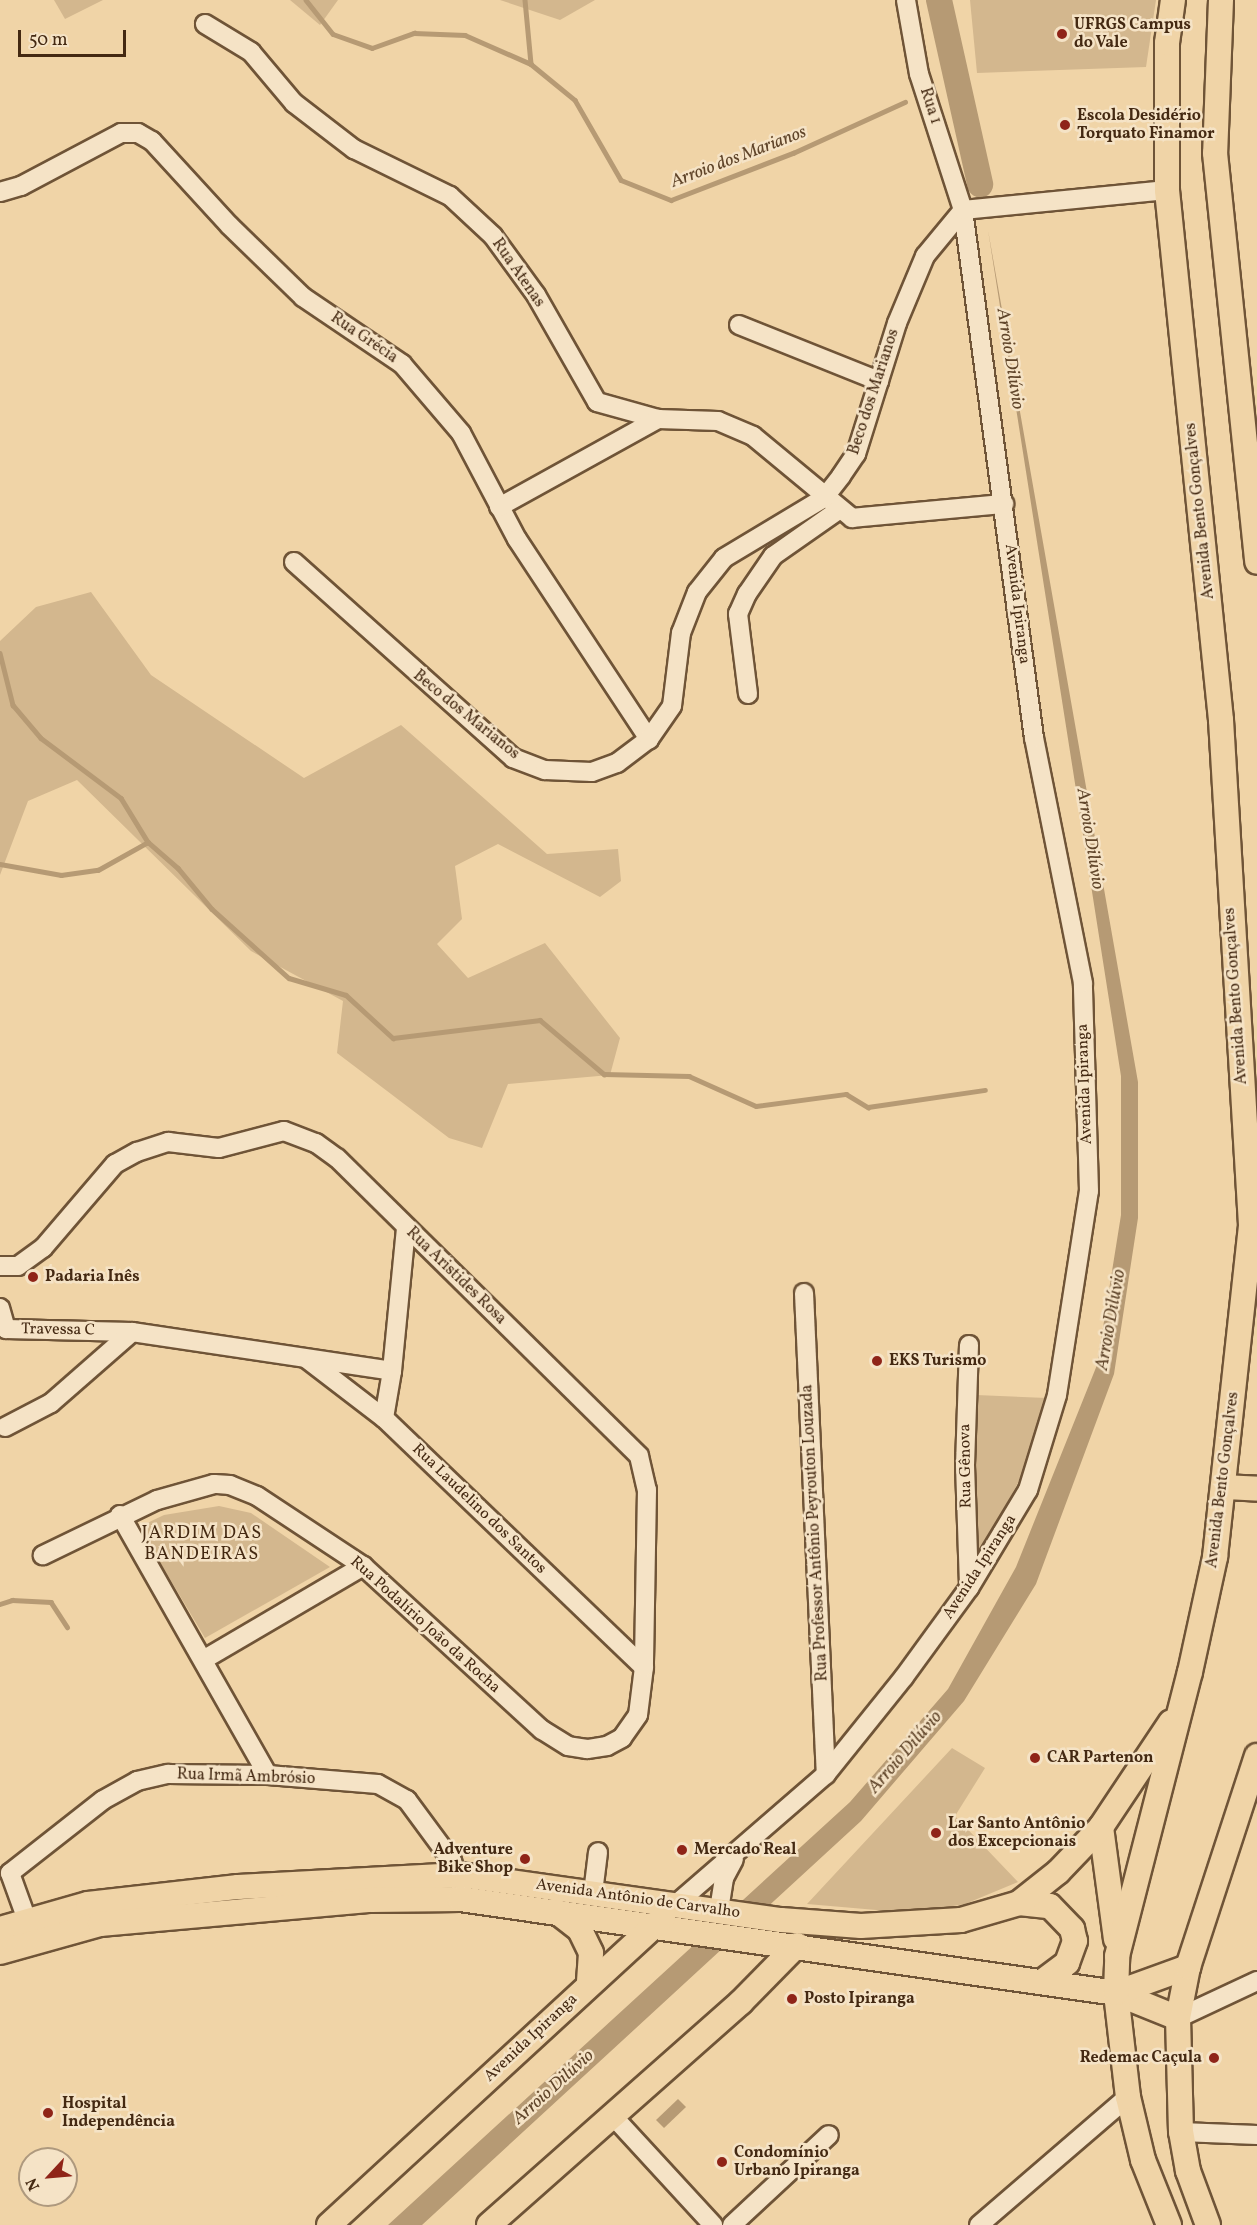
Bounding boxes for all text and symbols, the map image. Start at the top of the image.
place label: UFRGS Campus do Vale [1074,15,1191,53]
scale bar [21,18,129,56]
marker: UFRGS Campus do Vale [1055,27,1069,41]
text: 50 m [29,28,68,53]
street label: Rua 1 [915,85,945,127]
place label: Escola Desidério Torquato Finamor [1077,106,1215,144]
marker: Escola Desidério Torquato Finamor [1058,118,1072,132]
water label: Arroio dos Marianos [668,122,810,194]
street label: Rua Atenas [487,235,549,311]
water label: Arroio Dilúvio [990,307,1028,411]
street label: Rua Grécia [327,308,401,368]
street label: Beco dos Marianos [845,327,903,457]
street label: Avenida Bento Gonçalves [1181,422,1219,600]
street label: Avenida Ipiranga [1000,543,1034,665]
street label: Beco dos Marianos [409,666,523,764]
water label: Arroio Dilúvio [1070,787,1108,891]
street label: Avenida Bento Gonçalves [1220,907,1252,1085]
street label: Avenida Ipiranga [1073,1023,1097,1145]
street label: Rua Aristides Rosa [402,1223,510,1329]
place label: Padaria Inês [45,1267,140,1287]
water label: Arroio Dilúvio [1093,1268,1131,1372]
marker: Padaria Inês [26,1270,40,1284]
street label: Travessa C [21,1320,95,1340]
place label: EKS Turismo [889,1351,987,1371]
marker: EKS Turismo [870,1354,884,1368]
street label: Rua Professor Antônio Peyrouton Louzada [798,1384,832,1682]
street label: Avenida Bento Gonçalves [1203,1391,1243,1569]
street label: Rua Gênova [956,1423,976,1509]
street label: Rua Laudelino dos Santos [408,1440,550,1578]
street label: Avenida Ipiranga [939,1511,1021,1623]
district label: JARDIM DAS BANDEIRAS [141,1524,263,1567]
street label: Rua Podalírio João da Rocha [346,1552,504,1698]
water label: Arroio Dilúvio [864,1707,948,1799]
place label: CAR Partenon [1047,1748,1154,1768]
marker: CAR Partenon [1028,1751,1042,1765]
street label: Rua Irmã Ambrósio [177,1765,315,1789]
place label: Lar Santo Antônio dos Excepcionais [948,1814,1085,1852]
marker: Lar Santo Antônio dos Excepcionais [929,1826,943,1840]
place label: Adventure Bike Shop [433,1840,513,1878]
place label: Mercado Real [694,1840,797,1860]
marker: Mercado Real [675,1843,689,1857]
marker: Adventure Bike Shop [518,1852,532,1866]
street label: Avenida Antônio de Carvalho [535,1875,741,1923]
place label: Posto Ipiranga [804,1989,915,2009]
street label: Avenida Ipiranga [480,1990,582,2086]
marker: Posto Ipiranga [785,1992,799,2006]
water label: Arroio Dilúvio [509,2046,599,2130]
place label: Redemac Caçula [1080,2048,1202,2068]
marker: Redemac Caçula [1207,2051,1221,2065]
place label: Hospital Independência [62,2094,175,2132]
marker: Hospital Independência [39,2104,57,2122]
place label: Condomínio Urbano Ipiranga [734,2143,860,2181]
north arrow [18,2147,78,2207]
marker: Condomínio Urbano Ipiranga [715,2155,729,2169]
text: N [21,2174,46,2194]

